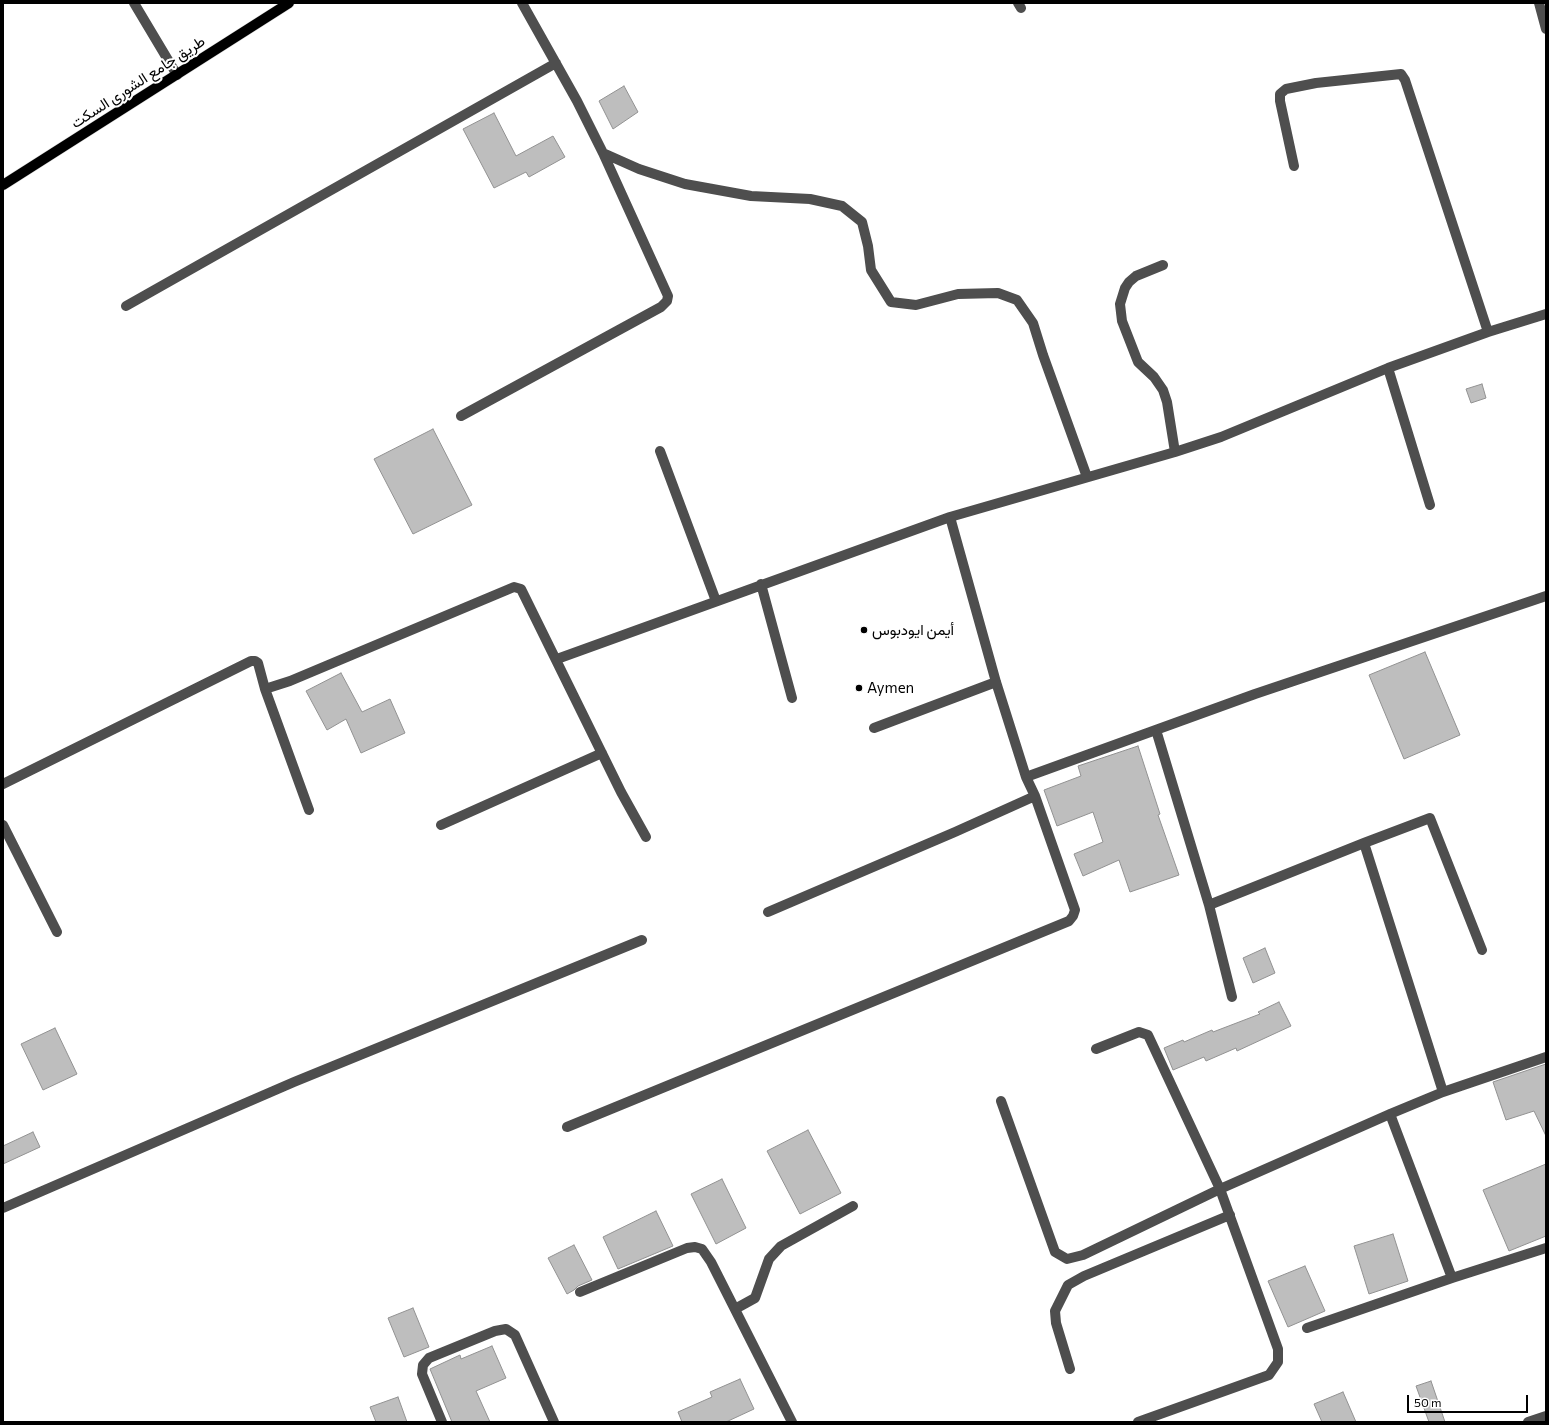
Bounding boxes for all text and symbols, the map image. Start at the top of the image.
street label: طريق جامع الشورى السكت [68,32,208,132]
place label: أيمن ايودبوس [872,621,954,639]
marker: أيمن ايودبوس [859,625,869,635]
place label: Aymen [867,679,914,697]
marker: Aymen [854,683,864,693]
scale bar [1409,1387,1530,1413]
text: 50 m [1414,1395,1442,1409]

